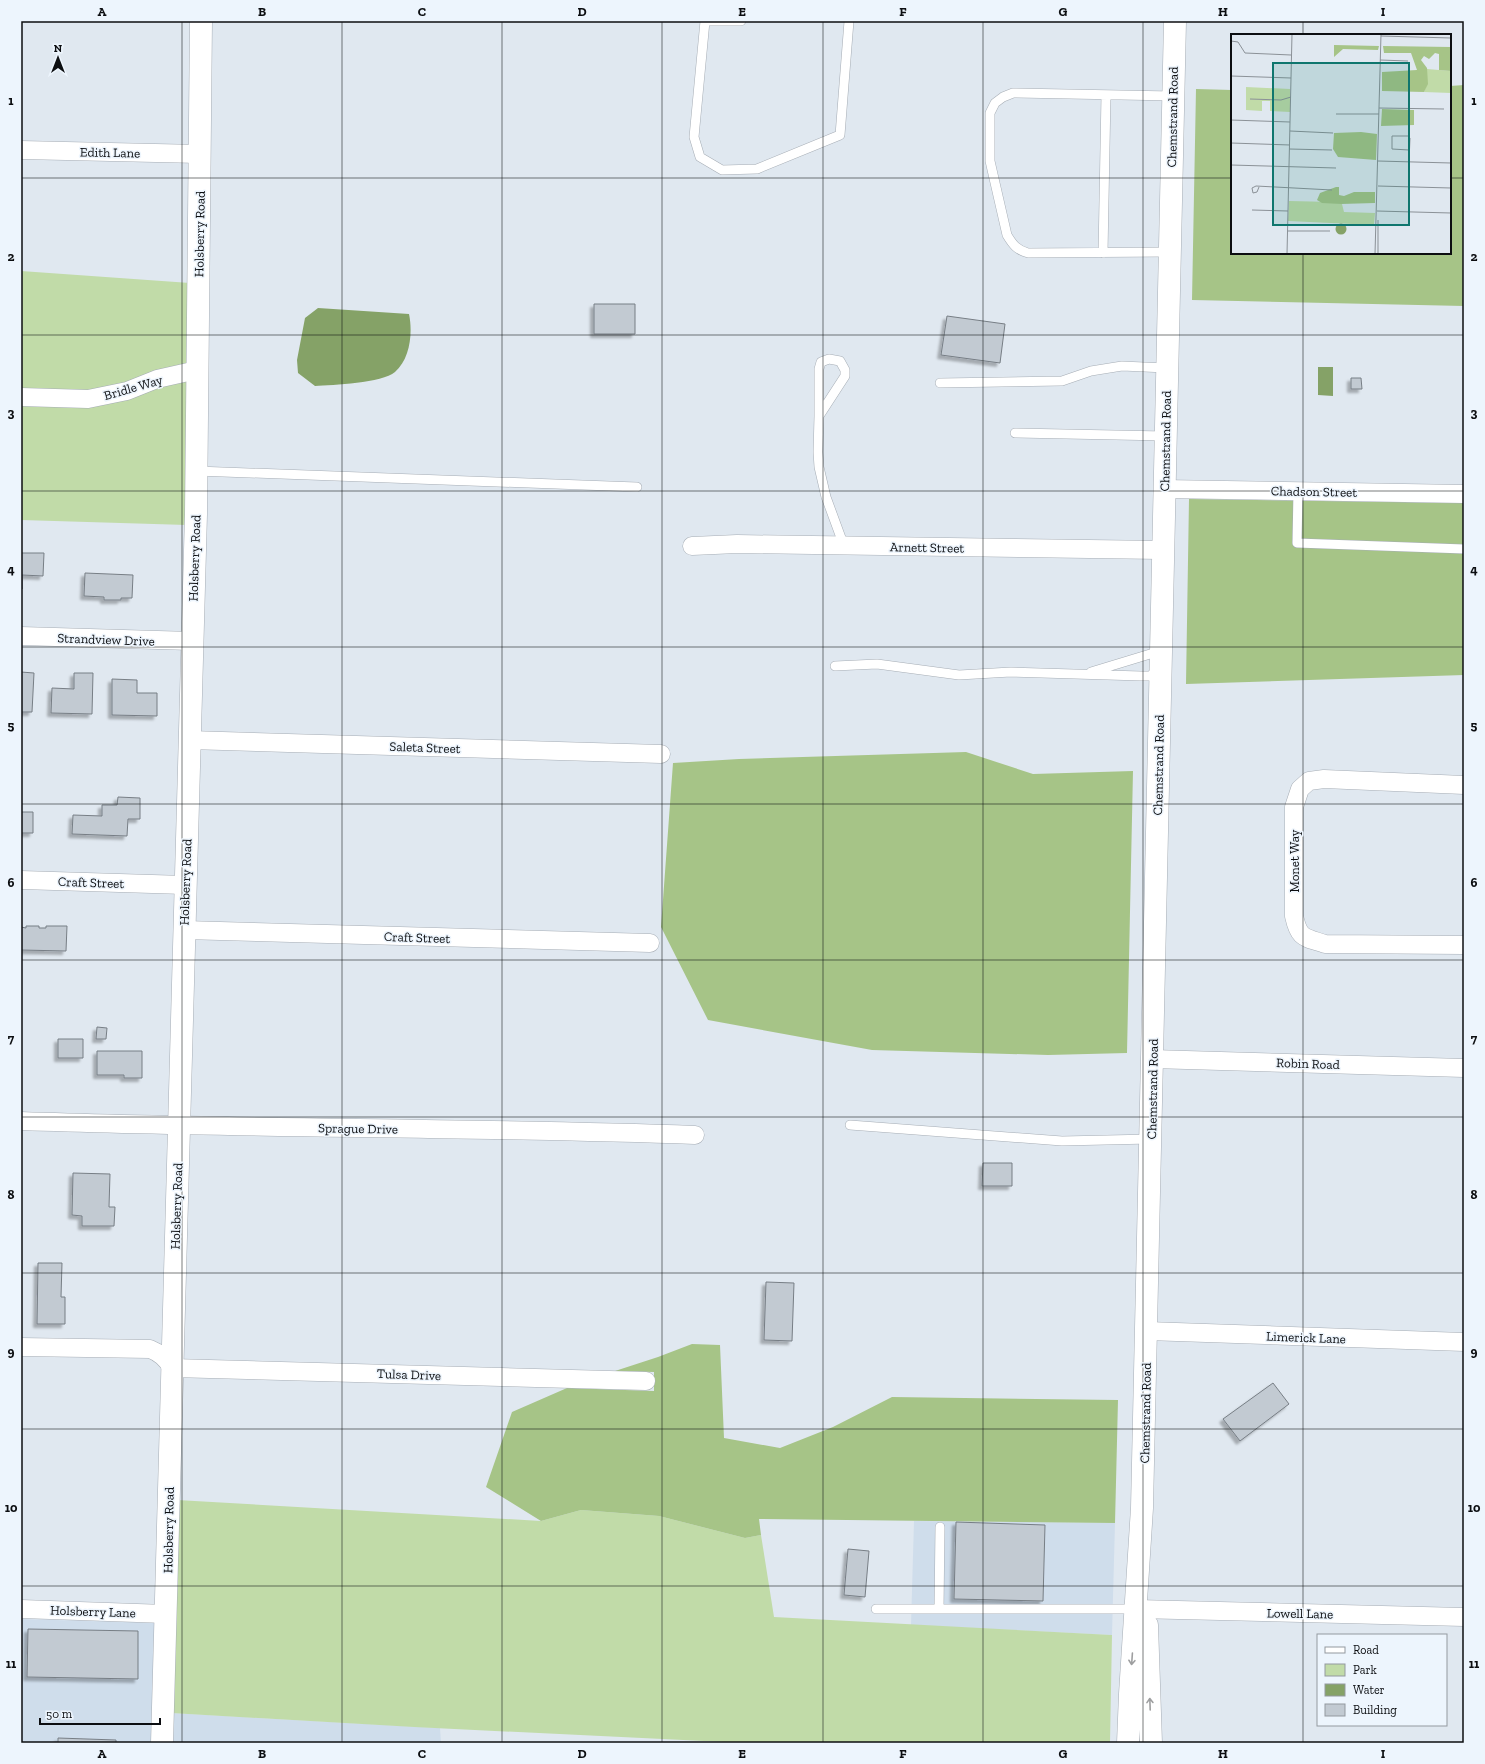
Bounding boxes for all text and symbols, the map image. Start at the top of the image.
text: A [98,4,107,19]
text: B [258,4,266,19]
text: C [418,4,426,19]
text: D [577,4,587,19]
text: E [738,4,746,19]
text: F [899,4,907,19]
text: G [1059,4,1068,19]
text: H [1218,4,1228,19]
text: I [1381,4,1386,19]
inset map [1231,34,1451,254]
north arrow [38,38,78,78]
text: N [54,42,63,55]
street label: Chemstrand Road [1164,67,1181,168]
text: 1 [8,93,14,108]
text: 1 [1471,93,1477,108]
street label: Edith Lane [80,144,140,161]
street label: Holsberry Road [191,191,208,277]
text: 2 [8,249,15,264]
text: 2 [1471,249,1478,264]
street label: Bridle Way [102,372,165,403]
street label: Chemstrand Road [1157,391,1174,492]
text: 3 [8,405,15,420]
text: 3 [1471,405,1478,420]
street label: Chadson Street [1271,483,1357,500]
street label: Holsberry Road [185,515,204,602]
street label: Arnett Street [890,539,964,556]
text: 4 [7,562,15,577]
text: 4 [1470,562,1478,577]
street label: Strandview Drive [57,630,155,649]
street label: Chemstrand Road [1150,715,1167,816]
text: 5 [8,718,15,733]
text: 5 [1471,718,1478,733]
street label: Saleta Street [389,739,461,756]
street label: Monet Way [1287,829,1302,892]
street label: Holsberry Road [176,839,195,926]
street label: Craft Street [58,874,125,891]
text: 6 [8,875,15,890]
text: 6 [1471,875,1478,890]
street label: Craft Street [384,929,451,946]
text: 7 [8,1031,15,1046]
text: 7 [1471,1031,1478,1046]
street label: Chemstrand Road [1144,1039,1161,1140]
street label: Robin Road [1276,1055,1340,1072]
street label: Sprague Drive [318,1120,398,1137]
street label: Holsberry Road [167,1163,186,1250]
text: 8 [7,1187,15,1202]
text: 8 [1470,1187,1478,1202]
street label: Limerick Lane [1266,1329,1346,1346]
text: 9 [8,1344,15,1359]
text: 9 [1471,1344,1478,1359]
street label: Chemstrand Road [1137,1363,1154,1464]
street label: Tulsa Drive [377,1366,441,1383]
street label: Holsberry Road [160,1487,177,1573]
text: 10 [5,1500,18,1515]
text: 10 [1468,1500,1481,1515]
street label: Holsberry Lane [50,1603,136,1620]
street label: Lowell Lane [1267,1605,1333,1622]
legend [1317,1634,1447,1726]
text: Road [1353,1643,1379,1657]
one-way arrow [1129,1652,1136,1665]
text: 11 [6,1656,17,1671]
text: 11 [1469,1656,1480,1671]
text: Park [1353,1663,1378,1677]
text: Water [1353,1683,1385,1697]
one-way arrow [1146,1698,1154,1711]
scale bar [40,1700,160,1726]
text: Building [1353,1703,1397,1717]
text: 50 m [46,1707,73,1721]
text: A [98,1746,107,1761]
text: B [258,1746,266,1761]
text: C [418,1746,426,1761]
text: D [577,1746,587,1761]
text: E [738,1746,746,1761]
text: F [899,1746,907,1761]
text: G [1059,1746,1068,1761]
text: H [1218,1746,1228,1761]
text: I [1381,1746,1386,1761]

